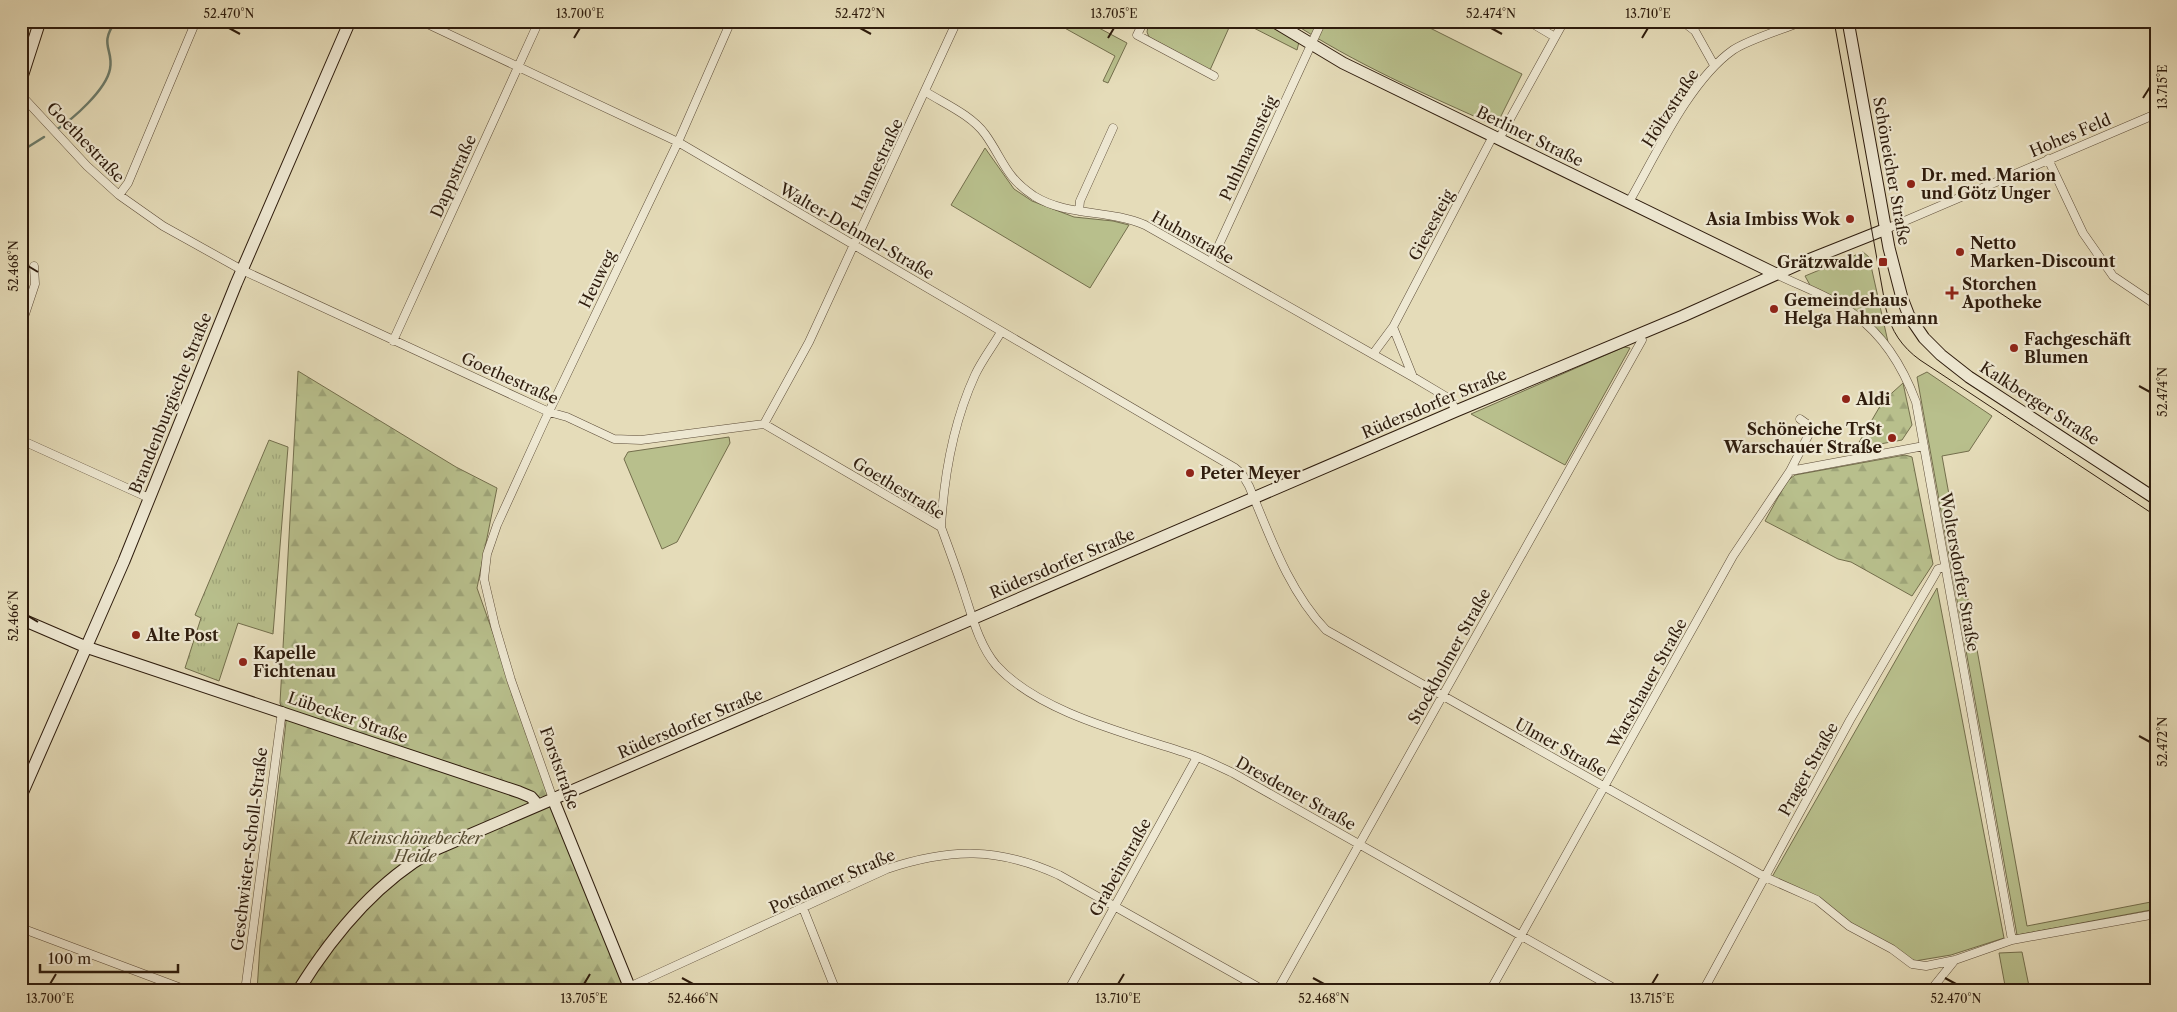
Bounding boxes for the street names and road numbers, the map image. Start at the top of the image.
street label: Höltzstraße [1637,65,1703,151]
street label: Puhlmannsteig [1215,92,1281,204]
street label: Schöneicher Straße [1869,95,1915,247]
street label: Goethestraße [43,98,129,186]
street label: Berliner Straße [1473,101,1587,171]
street label: Hohes Feld [2026,109,2114,161]
street label: Hannestraße [847,115,907,213]
street label: Dappstraße [426,131,480,221]
street label: Walter-Dehmel-Straße [775,178,938,284]
street label: Giesesteig [1404,186,1458,264]
street label: Huhnstraße [1148,206,1238,268]
street label: Heuweg [574,246,620,311]
street label: Brandenburgische Straße [124,310,216,496]
street label: Goethestraße [458,348,562,408]
street label: Kalkberger Straße [1976,357,2104,449]
street label: Rüdersdorfer Straße [1358,363,1510,443]
street label: Goethestraße [849,453,949,523]
street label: Woltersdorfer Straße [1936,490,1984,653]
street label: Rüdersdorfer Straße [986,523,1138,603]
street label: Stockholmer Straße [1403,585,1495,727]
street label: Warschauer Straße [1603,615,1691,752]
street label: Rüdersdorfer Straße [614,683,766,763]
street label: Lübecker Straße [285,687,411,747]
street label: Ulmer Straße [1512,714,1611,781]
street label: Prager Straße [1774,719,1842,819]
street label: Forststraße [536,724,584,812]
street label: Geschwister-Scholl-Straße [227,746,271,952]
street label: Dresdener Straße [1232,752,1360,834]
street label: Grabeinstraße [1085,814,1155,920]
street label: Potsdamer Straße [766,844,898,918]

